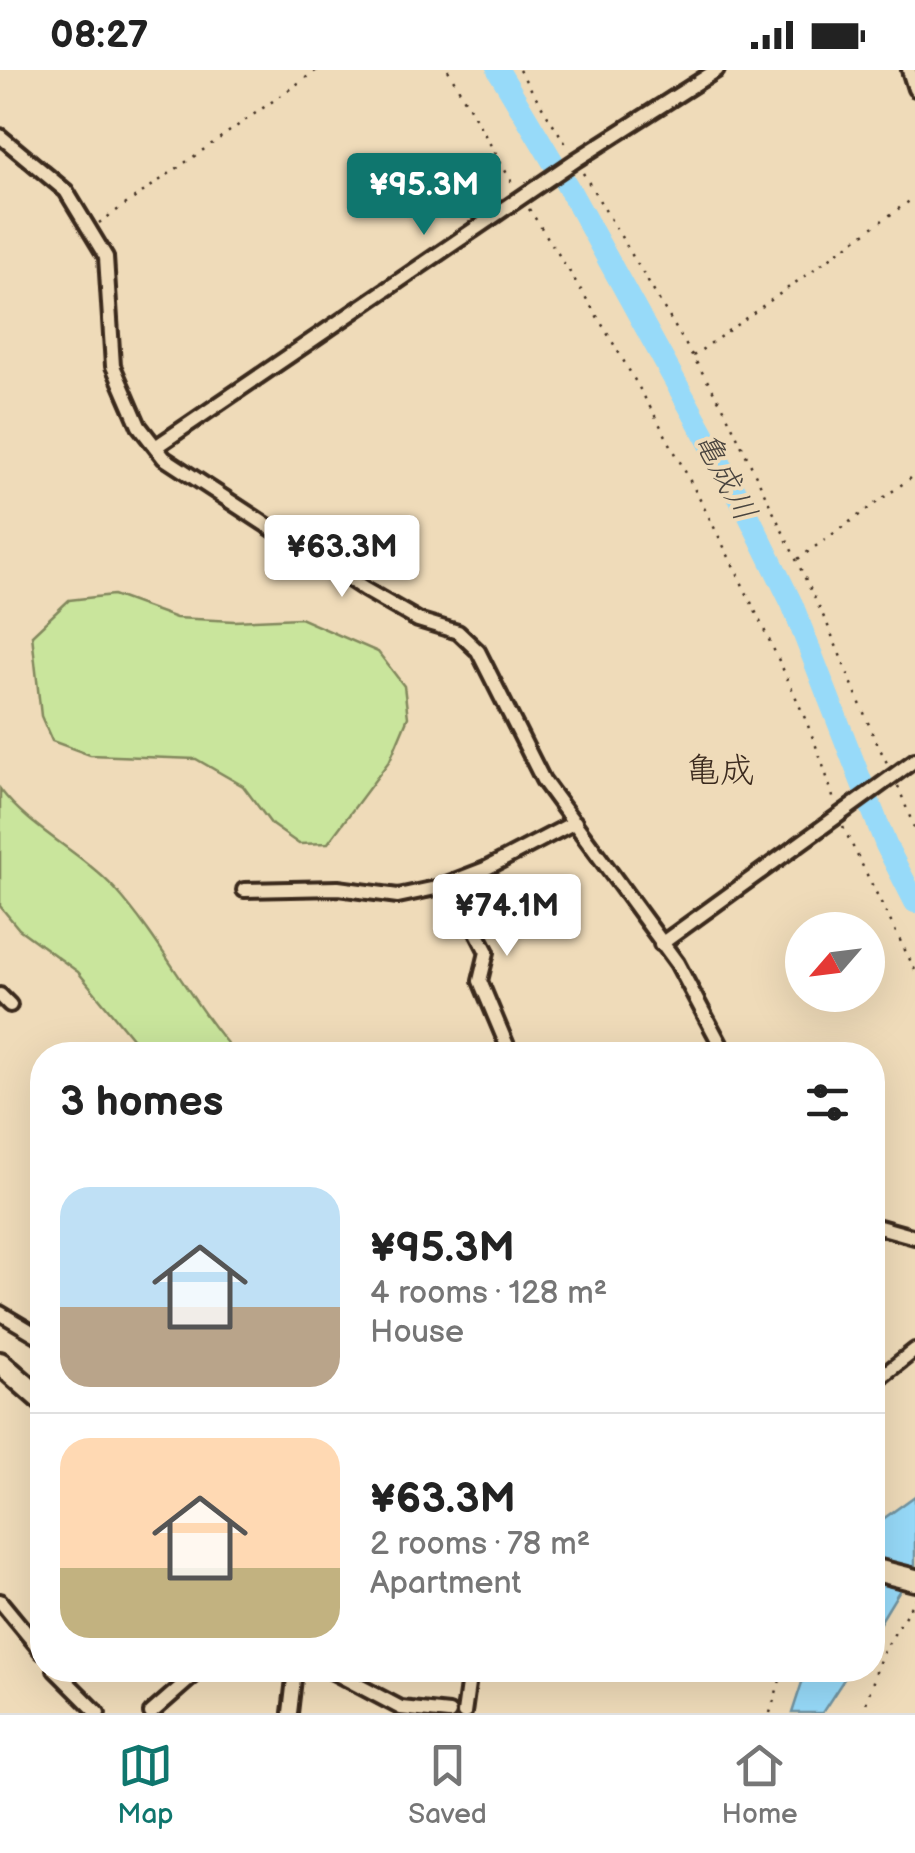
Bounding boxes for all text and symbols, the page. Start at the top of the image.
text: 08:27 [50,13,148,58]
pin: ¥95.3M [343,153,505,238]
text: ¥95.3M [369,166,479,205]
water label: 亀成川 [685,425,764,528]
pin: ¥63.3M [261,515,423,600]
text: ¥63.3M [286,528,398,567]
district label: 亀成 [685,750,755,793]
pin: ¥74.1M [426,874,588,959]
text: ¥74.1M [455,887,559,926]
north arrow [785,912,885,1012]
map controls [785,912,885,1012]
icon: filters [800,1075,855,1130]
text: 3 homes [60,1077,223,1128]
text: ¥95.3M [370,1223,515,1274]
icon: home [140,1227,260,1347]
text: 4 rooms · 128 m² [370,1274,607,1313]
text: House [370,1313,464,1352]
text: ¥63.3M [370,1474,516,1525]
icon: home [140,1478,260,1598]
text: 2 rooms · 78 m² [370,1525,590,1564]
text: Apartment [370,1564,521,1603]
tab: Map [117,1738,174,1831]
tab: Saved [408,1738,487,1831]
tab: Home [722,1738,798,1831]

